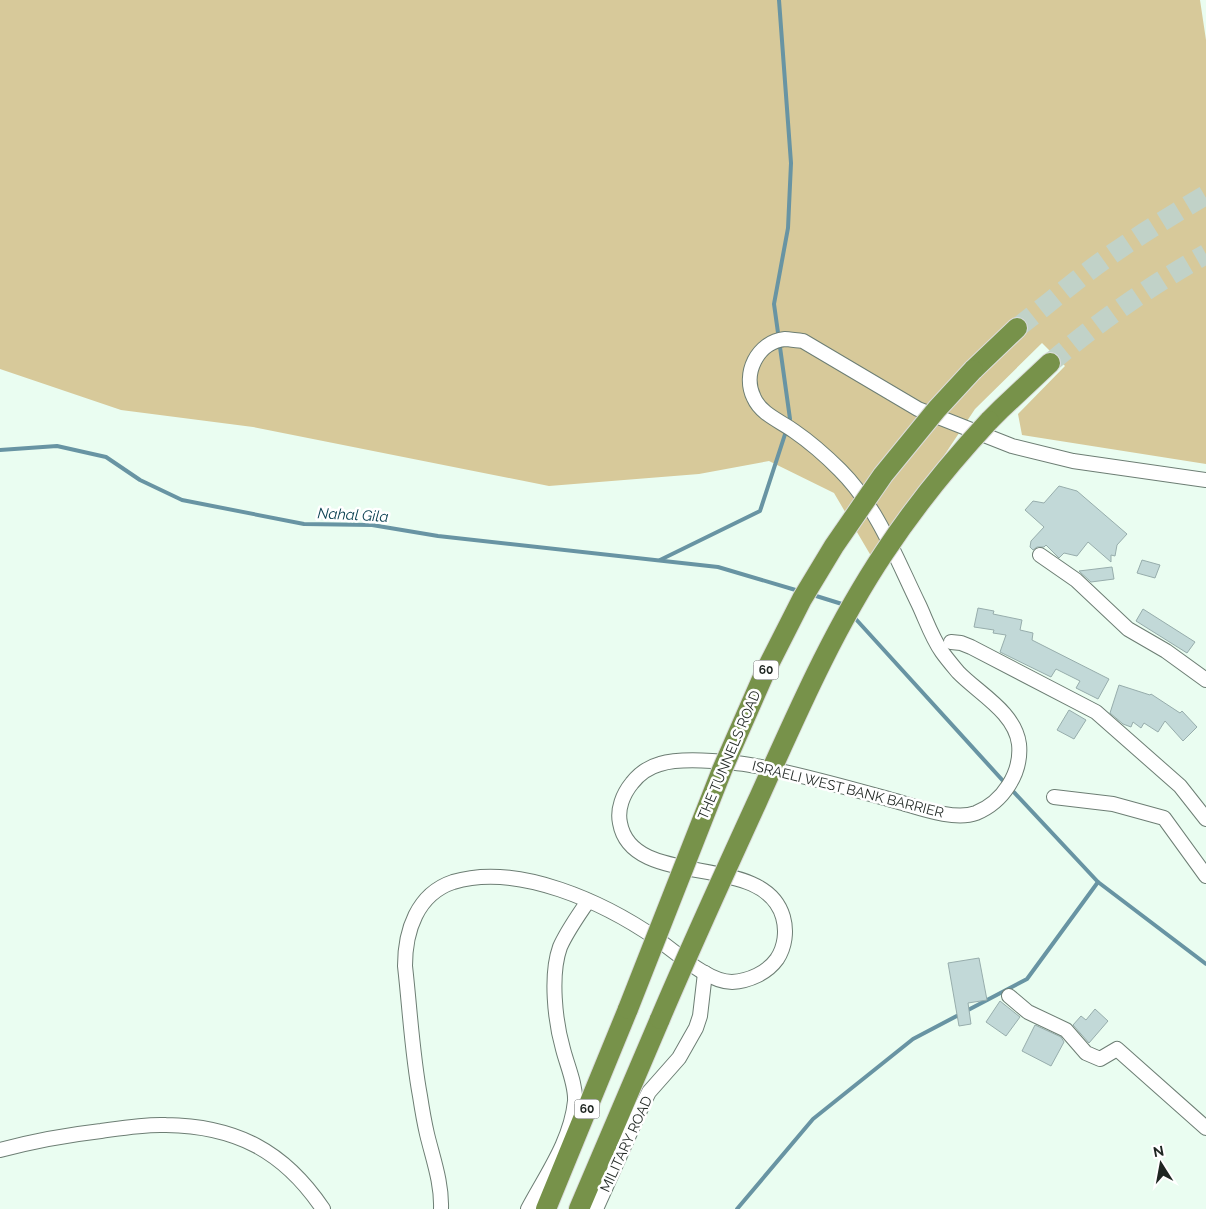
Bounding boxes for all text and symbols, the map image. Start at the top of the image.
water label: Nahal Gila [317,504,389,526]
road number: 60 [754,660,778,680]
street label: THE TUNNELS ROAD [695,688,763,822]
street label: ISRAELI WEST BANK BARRIER [751,757,945,821]
street label: MILITARY ROAD [597,1093,655,1195]
road number: 60 [574,1100,600,1118]
north arrow [1136,1139,1186,1189]
text: N [1152,1142,1165,1160]

